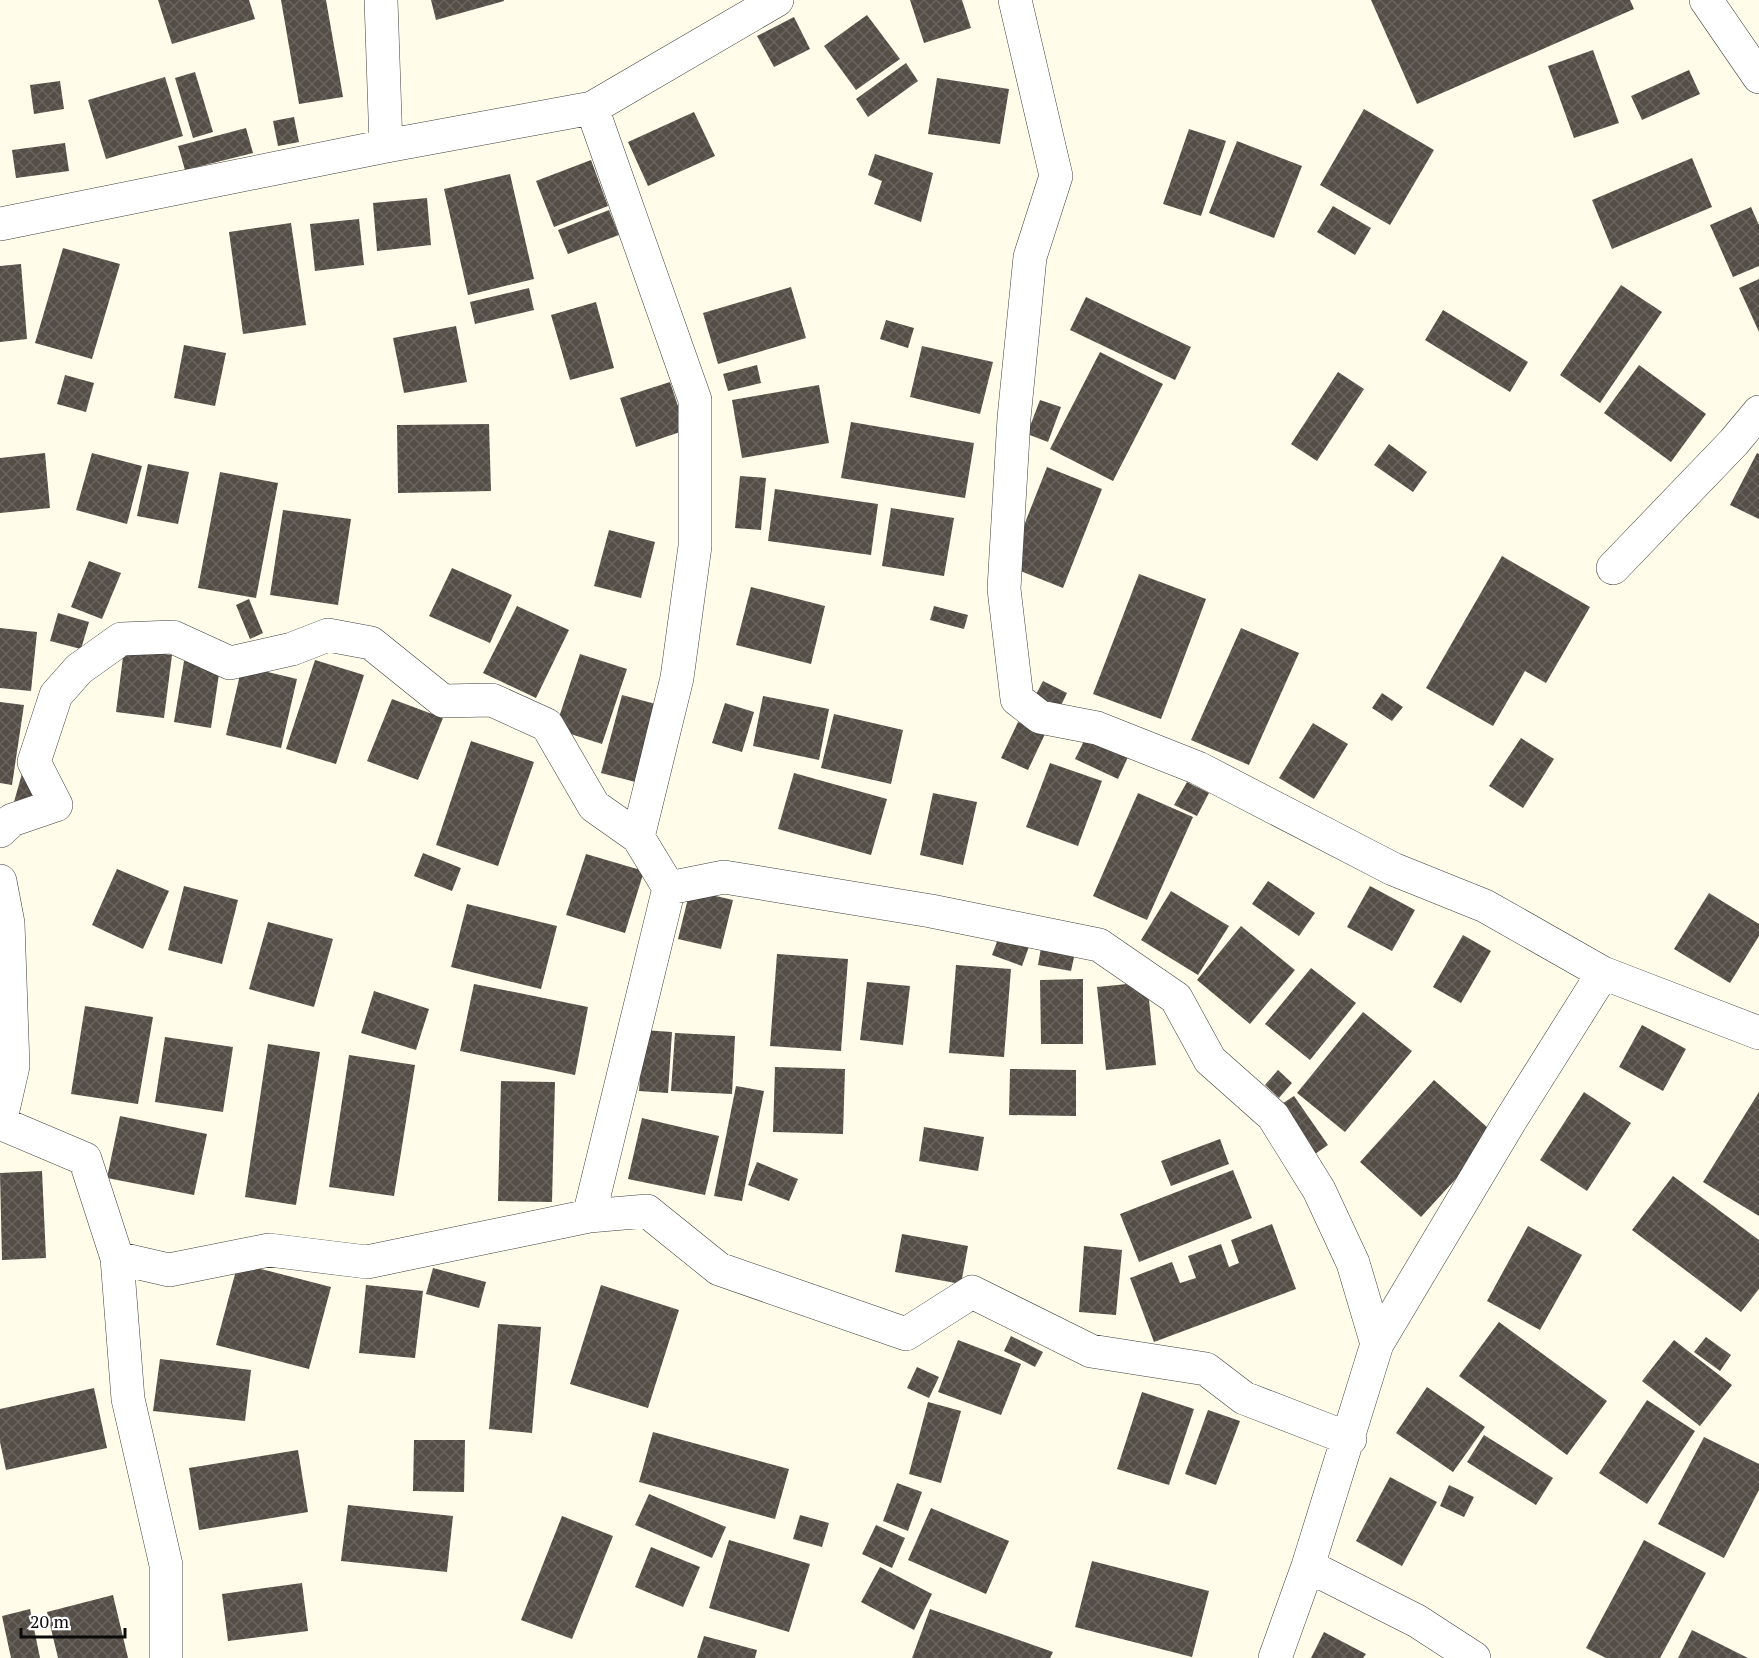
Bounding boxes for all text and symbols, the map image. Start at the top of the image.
scale bar [21,1601,124,1639]
text: 20 m [30,1609,70,1633]

